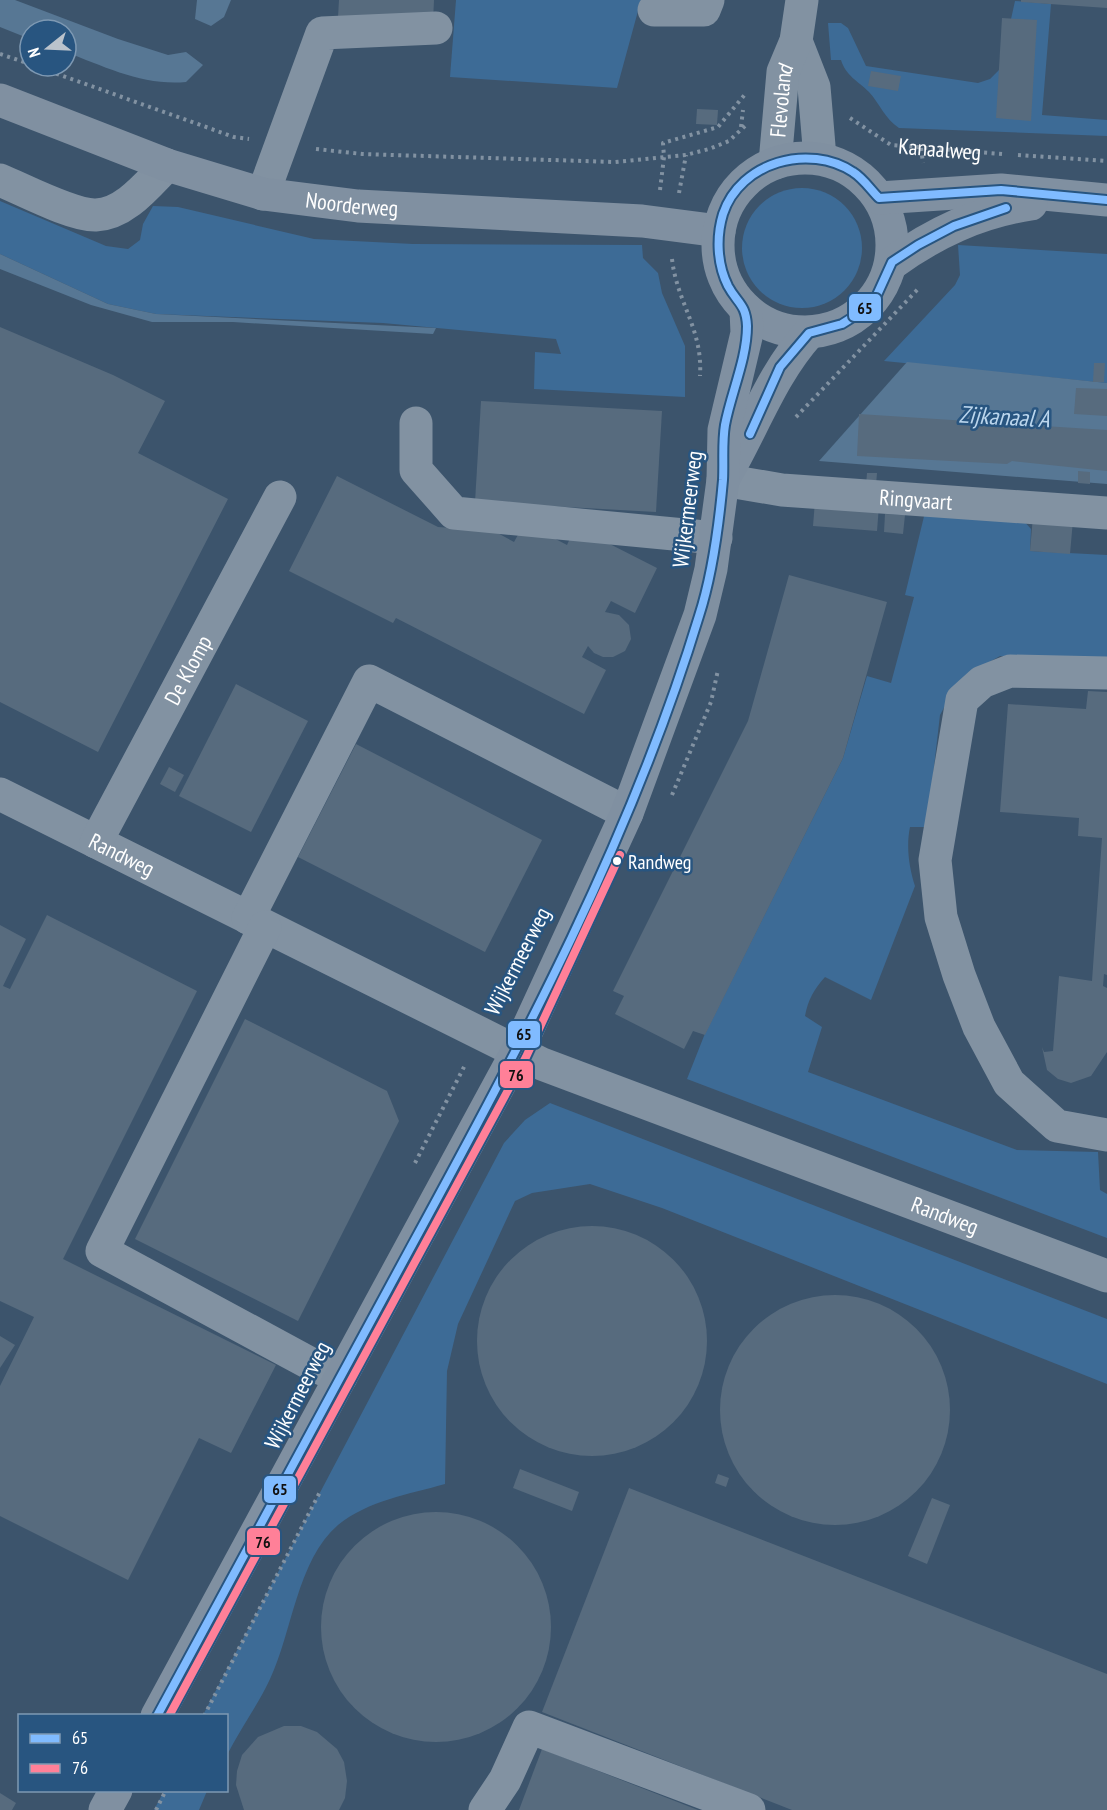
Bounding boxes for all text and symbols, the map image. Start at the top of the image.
north arrow [18,18,78,78]
text: N [23,45,45,60]
street label: Flevoland [763,59,799,138]
street label: Kanaalweg [897,132,982,166]
street label: Noorderweg [304,186,399,222]
line badge: 65 [848,293,882,322]
text: 65 [857,298,873,318]
water label: Zijkanaal A [958,399,1051,434]
street label: Wijkermeerweg [666,449,708,569]
street label: Ringvaart [878,483,953,516]
street label: De Klomp [158,630,218,710]
street label: Randweg [84,827,159,883]
place label: Randweg [628,849,691,875]
marker: Randweg [611,855,623,867]
street label: Wijkermeerweg [478,902,556,1020]
line badge: 65 [507,1020,541,1049]
text: 65 [516,1024,532,1044]
line badge: 76 [499,1060,534,1089]
text: 76 [508,1065,524,1085]
street label: Randweg [907,1190,983,1241]
street label: Wijkermeerweg [258,1336,336,1454]
line badge: 65 [263,1475,297,1504]
text: 65 [272,1479,288,1499]
line badge: 76 [246,1527,281,1556]
text: 76 [255,1532,271,1552]
legend [18,1714,228,1792]
text: 65 [72,1726,88,1749]
text: 76 [72,1756,88,1779]

